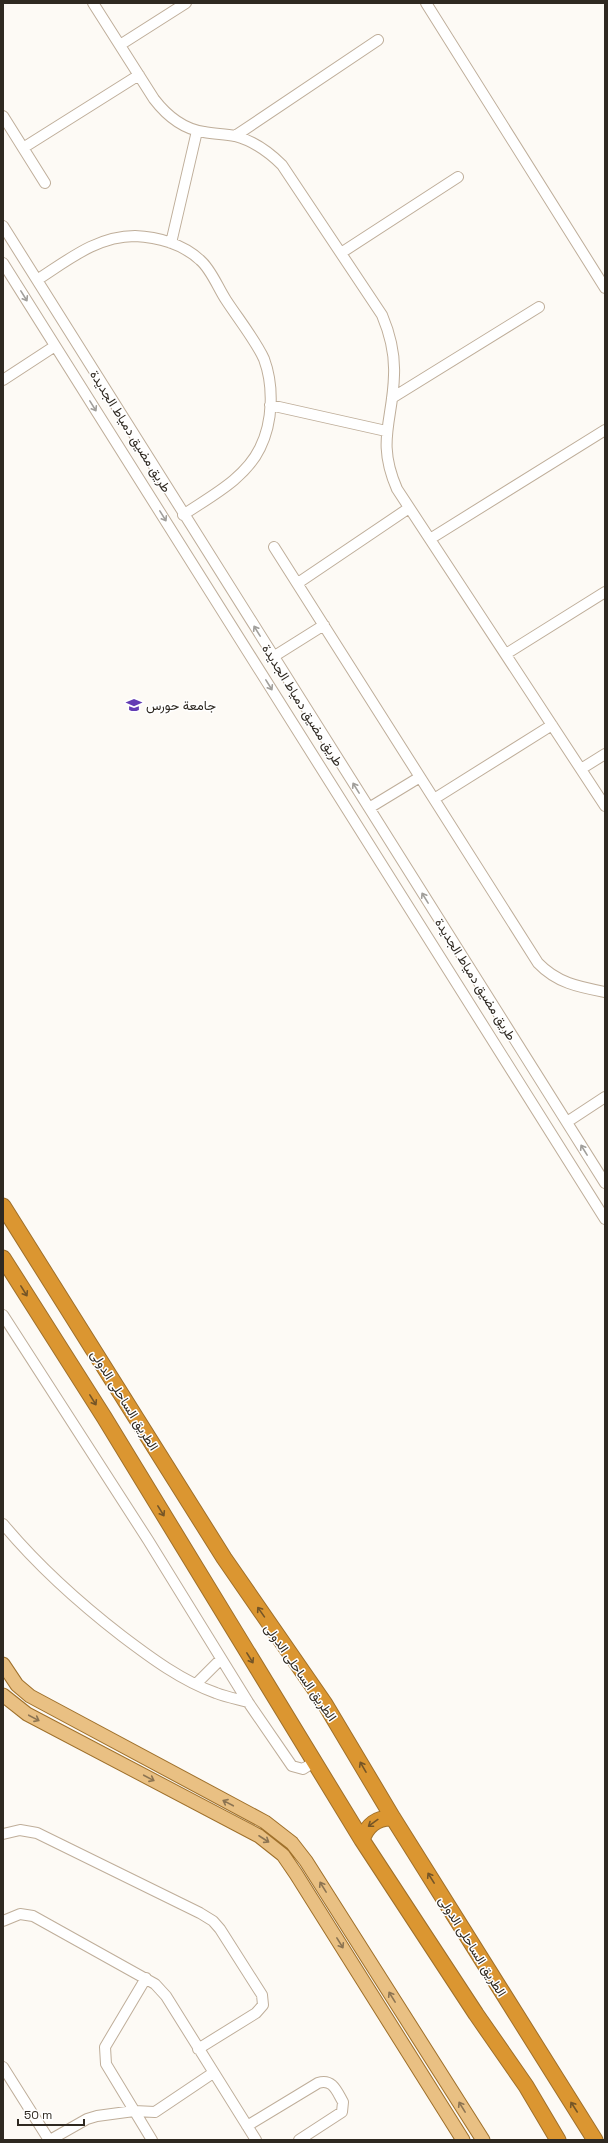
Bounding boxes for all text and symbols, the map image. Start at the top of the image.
one-way arrow [20,290,28,301]
street label: طريق مضيق دمياط الجديدة [86,367,175,496]
one-way arrow [90,400,98,412]
one-way arrow [159,510,167,522]
one-way arrow [252,625,260,637]
street label: طريق مضيق دمياط الجديدة [258,641,347,770]
one-way arrow [266,679,274,691]
school or university icon: جامعة حورس [125,696,143,714]
place label: جامعة حورس [146,697,216,714]
one-way arrow [352,783,360,794]
one-way arrow [421,892,429,904]
street label: طريق مضيق دمياط الجديدة [431,915,520,1044]
one-way arrow [580,1144,588,1156]
one-way arrow [20,1285,28,1296]
street label: الطريق الساحلى الدولى [87,1347,162,1454]
one-way arrow [90,1394,98,1406]
one-way arrow [158,1505,166,1517]
one-way arrow [256,1607,265,1618]
street label: الطريق الساحلى الدولى [261,1620,341,1724]
one-way arrow [247,1652,255,1664]
one-way arrow [28,1715,40,1722]
one-way arrow [359,1761,367,1773]
one-way arrow [143,1775,155,1783]
one-way arrow [222,1798,234,1806]
one-way arrow [368,1819,379,1827]
one-way arrow [258,1836,270,1844]
one-way arrow [426,1873,435,1884]
one-way arrow [318,1881,326,1893]
street label: الطريق الساحلى الدولى [435,1893,510,2000]
one-way arrow [336,1938,344,1949]
one-way arrow [388,1991,396,2003]
scale bar [18,2101,84,2127]
one-way arrow [458,2102,466,2113]
one-way arrow [570,2102,578,2113]
text: 50 m [24,2107,52,2123]

